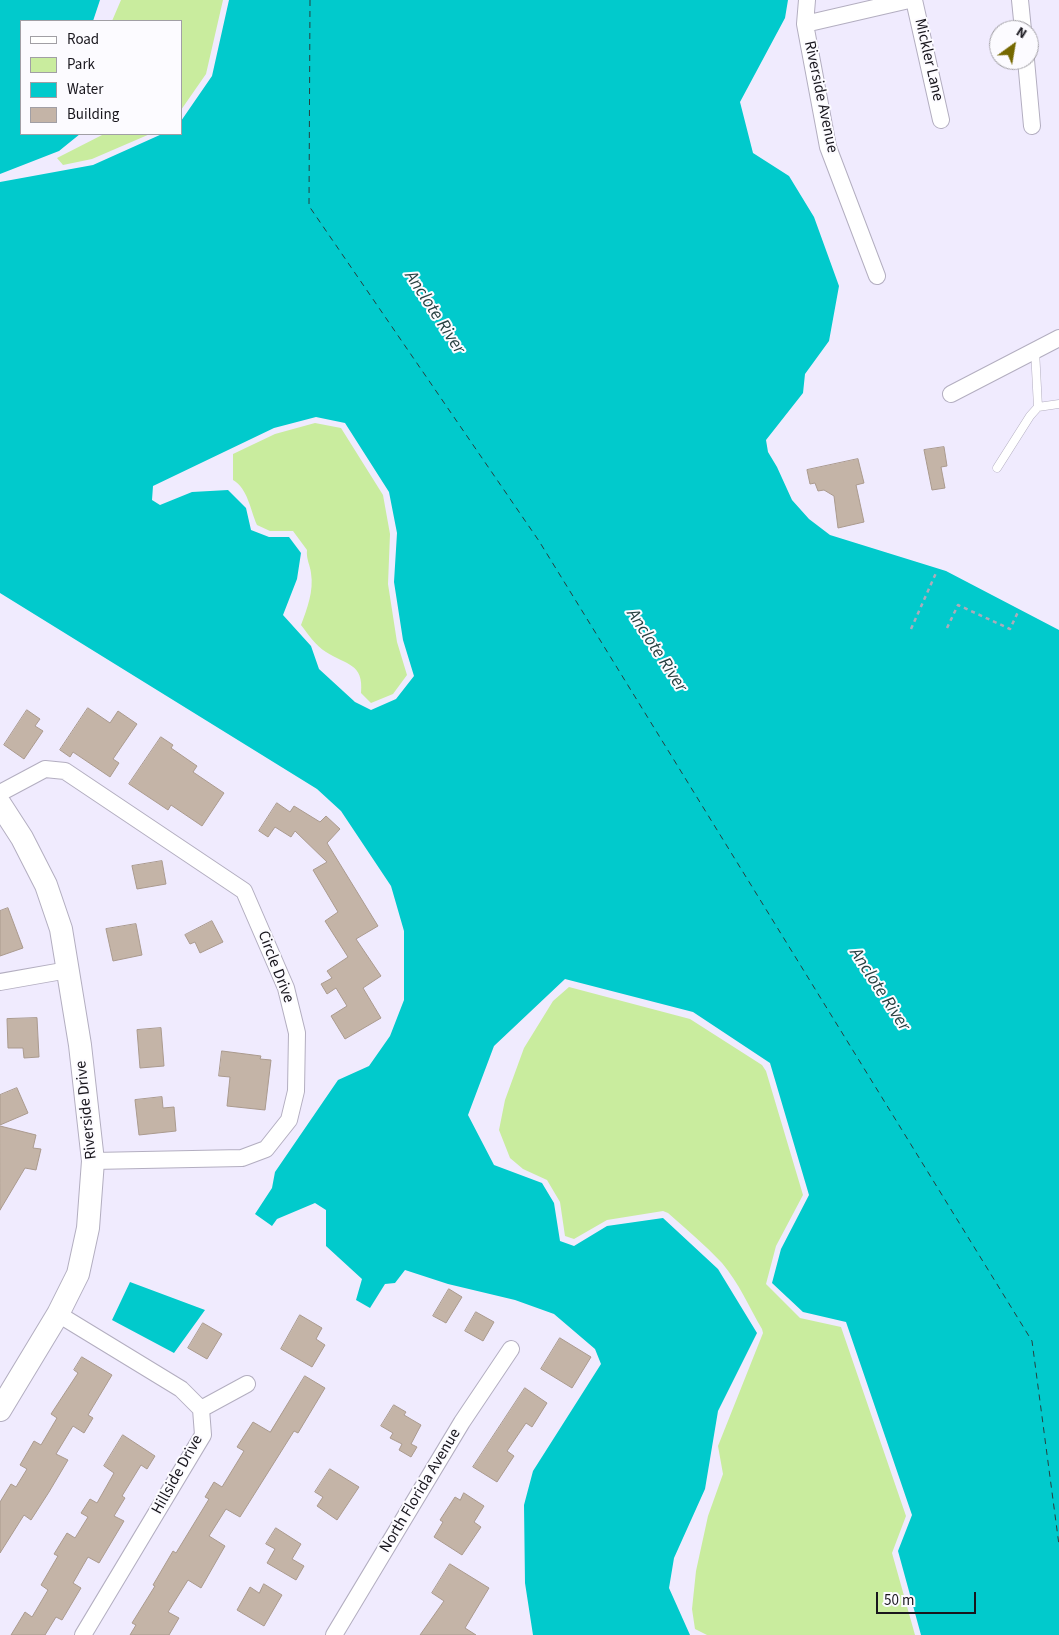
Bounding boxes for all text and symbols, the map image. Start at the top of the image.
street label: Mickler Lane [909,17,947,103]
legend [20,20,182,135]
north arrow [989,20,1039,70]
text: N [1012,22,1031,44]
text: Road [67,29,99,50]
street label: Riverside Avenue [799,39,841,155]
text: Park [67,54,95,75]
text: Water [67,79,103,100]
text: Building [67,104,119,125]
water label: Anclote River [399,267,469,359]
water label: Anclote River [621,605,691,697]
street label: Circle Drive [252,928,298,1006]
water label: Anclote River [844,944,914,1036]
street label: Riverside Drive [72,1060,102,1160]
street label: North Florida Avenue [376,1425,466,1557]
street label: Hillside Drive [148,1432,208,1518]
scale bar [879,1582,979,1614]
text: 50 m [884,1590,914,1611]

